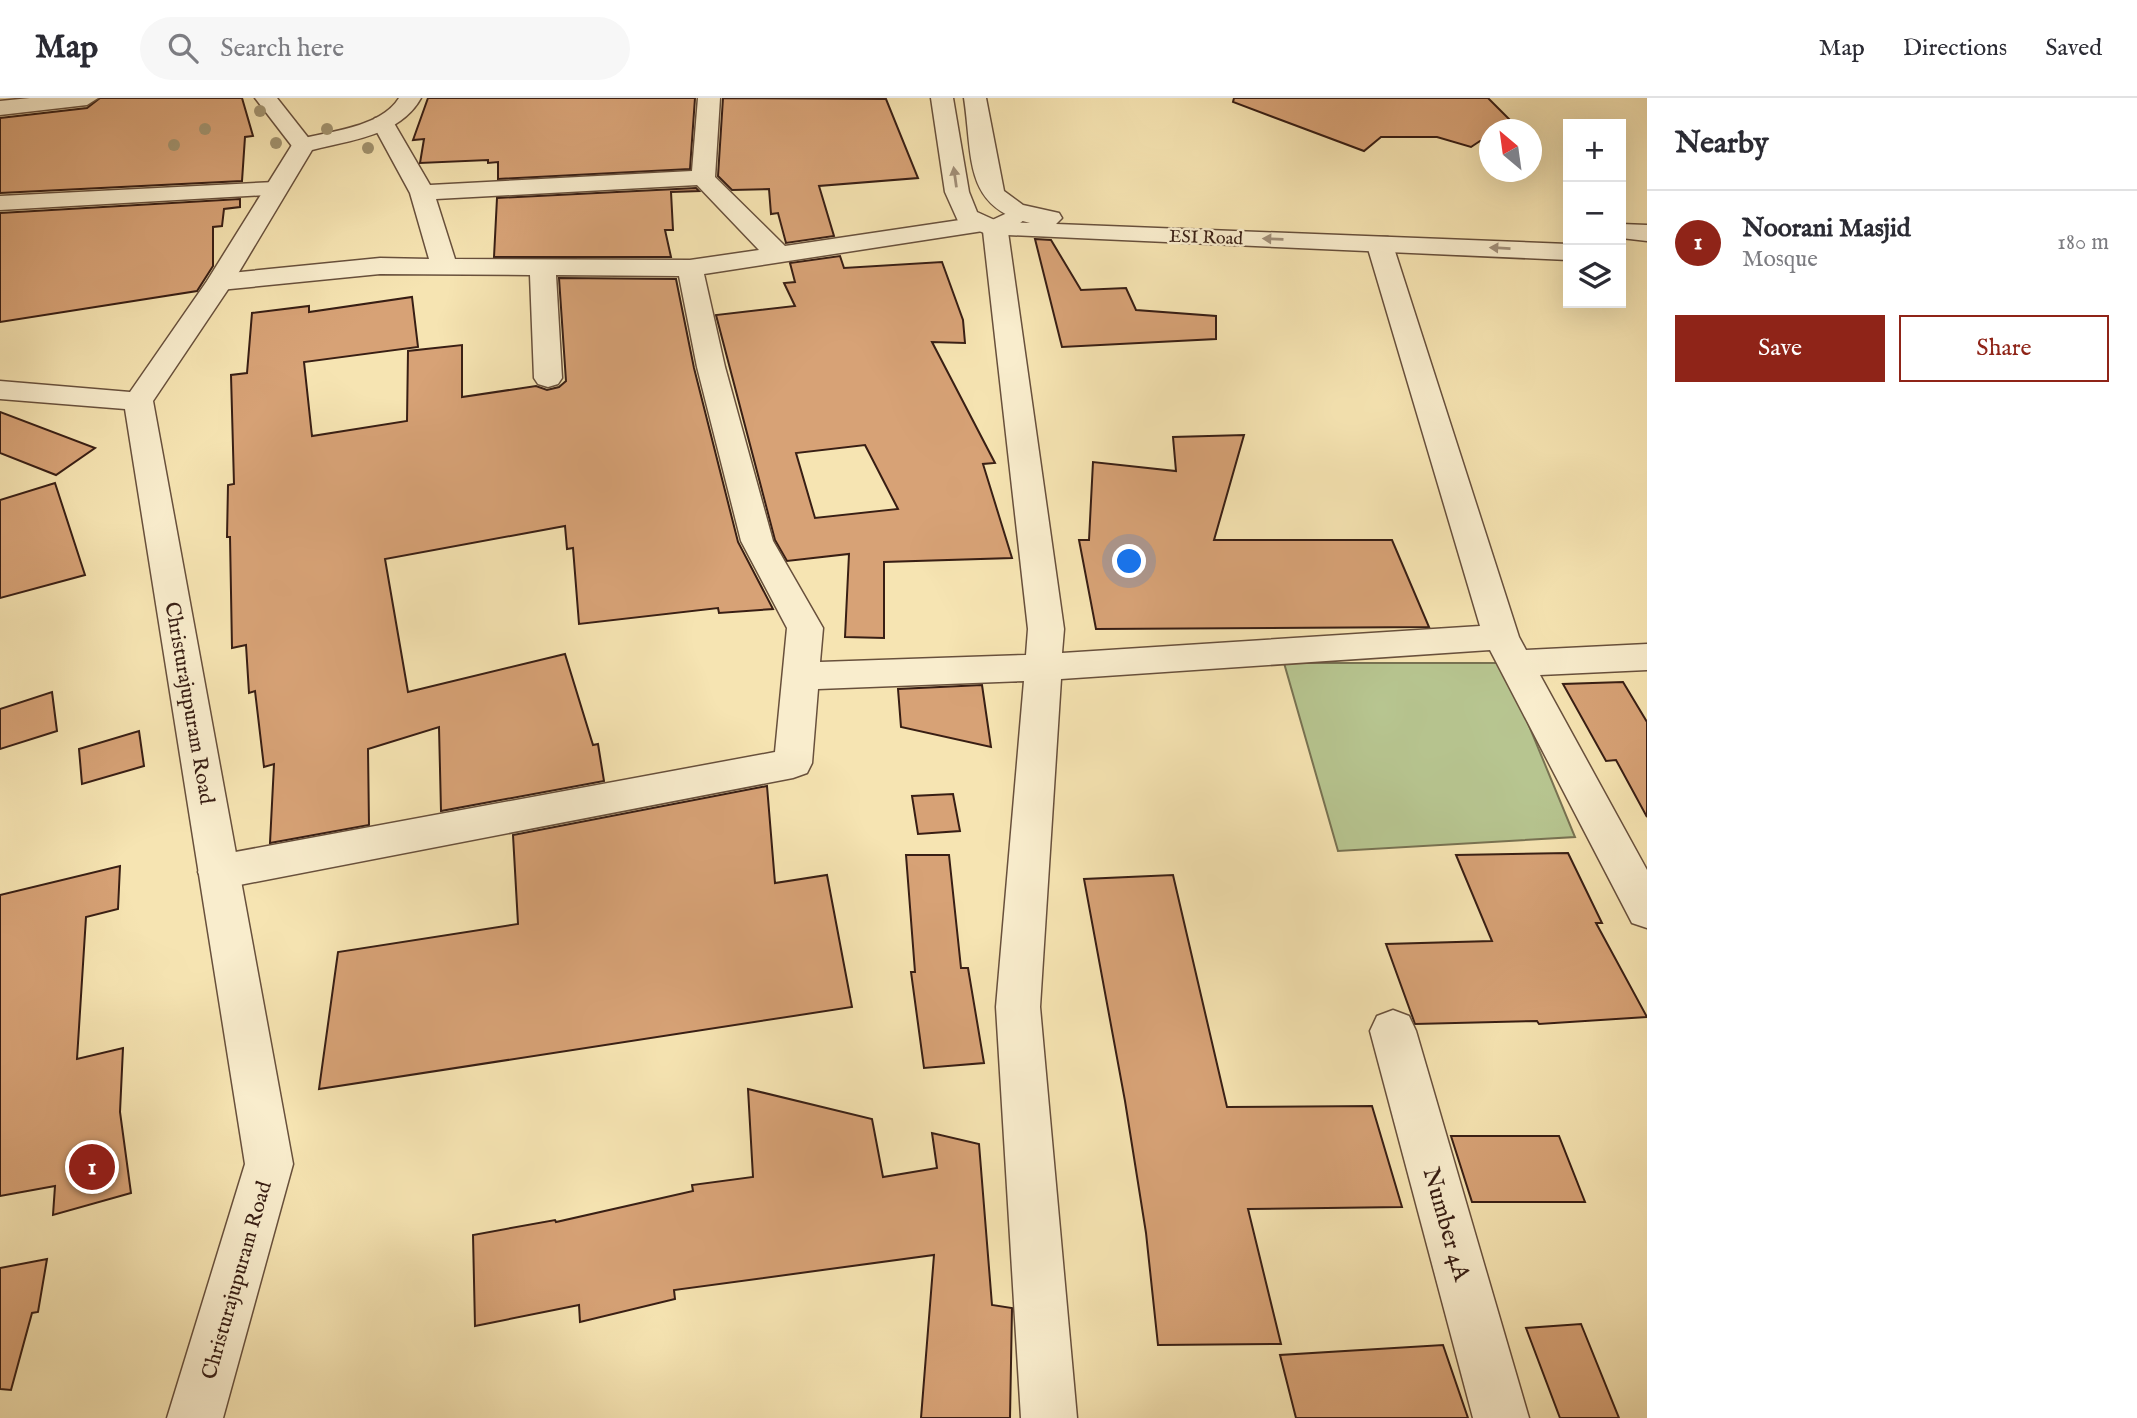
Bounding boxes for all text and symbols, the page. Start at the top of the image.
search box [140,17,630,80]
text: Map [35,27,98,69]
icon: search [164,29,202,67]
text: Search here [220,32,344,65]
text: Map [1819,33,1865,64]
text: Directions [1903,33,2007,64]
text: Saved [2045,33,2102,64]
north arrow [1479,119,1542,182]
map controls [1563,119,1626,308]
button: + [1563,119,1626,182]
text: Nearby [1675,125,1768,163]
one-way arrow [949,166,960,188]
button: − [1563,182,1626,245]
text: Noorani Masjid [1742,212,1911,245]
street label: ESI Road [1169,226,1244,251]
text: 1 [1694,228,1702,257]
text: 180 m [2057,228,2109,257]
one-way arrow [1262,233,1284,245]
one-way arrow [1489,243,1511,254]
button: layers [1563,245,1626,308]
text: Mosque [1742,245,1818,274]
button: Save [1675,315,1885,382]
button: Share [1899,315,2109,382]
your location [1112,544,1146,578]
street label: Christurajupuram Road [157,600,220,807]
pin: 1 [69,1141,115,1193]
street label: Number 4A [1415,1164,1477,1286]
street label: Christurajupuram Road [196,1177,279,1383]

